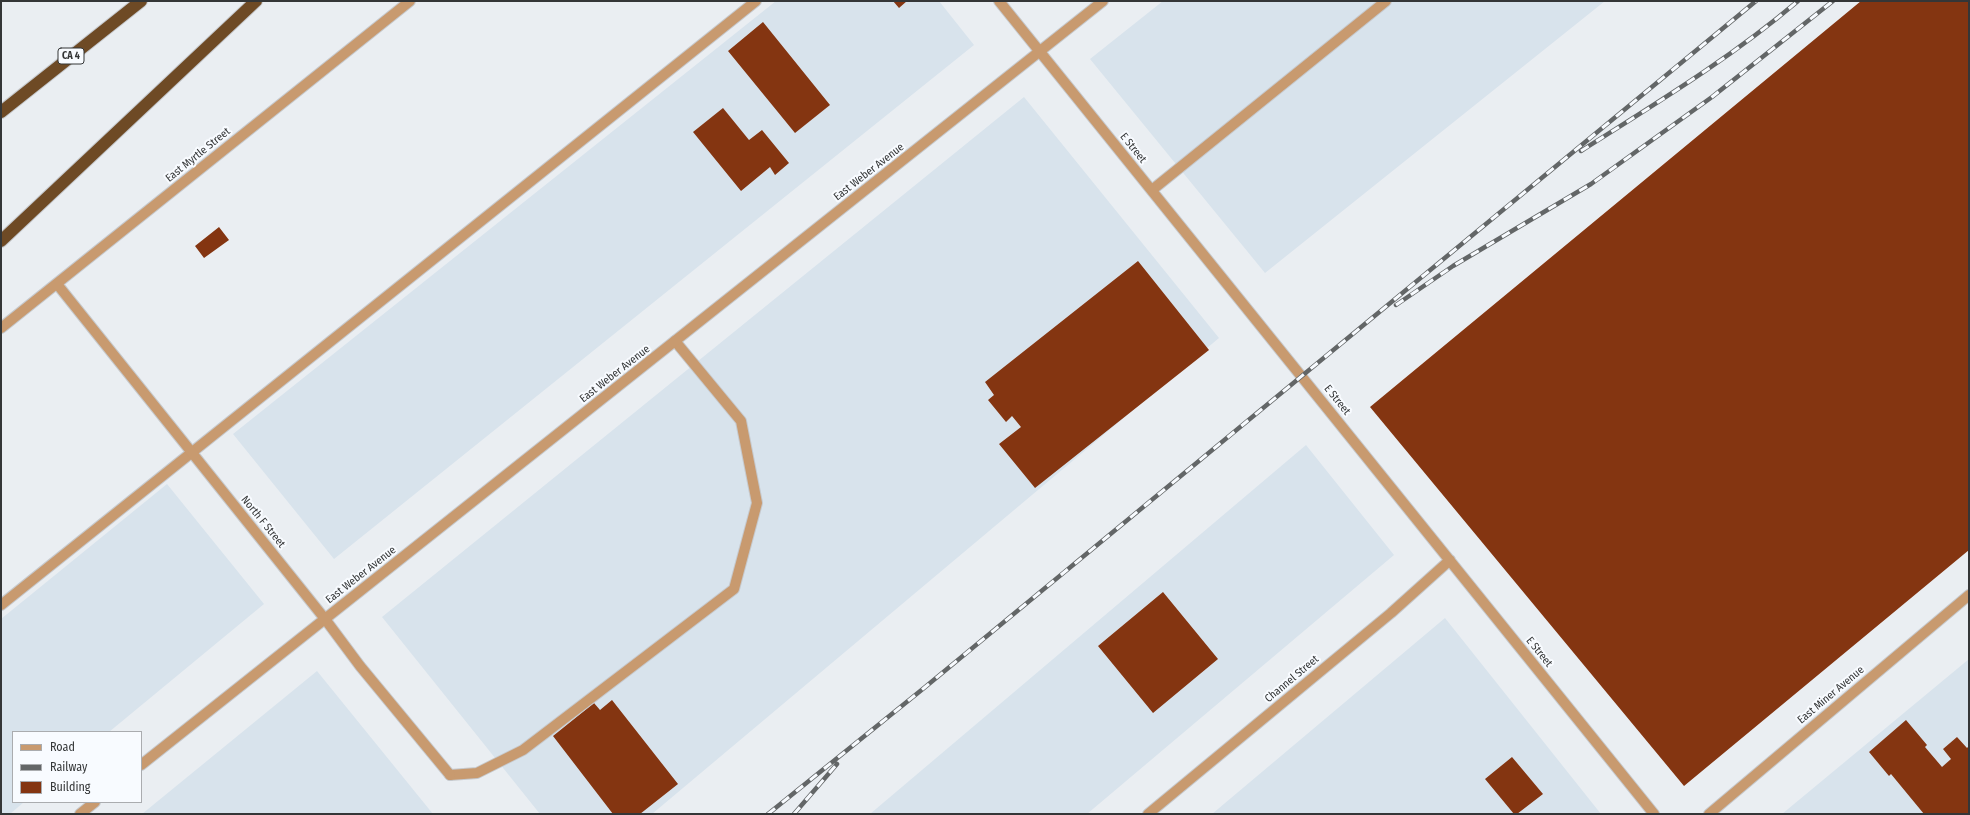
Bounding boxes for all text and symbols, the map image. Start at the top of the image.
road number: CA 4 [58,48,84,64]
street label: East Myrtle Street [163,125,233,185]
street label: E Street [1117,130,1149,166]
street label: East Weber Avenue [831,140,907,204]
street label: East Weber Avenue [577,342,653,406]
street label: E Street [1321,382,1353,418]
street label: North F Street [238,493,288,551]
street label: East Weber Avenue [323,543,399,607]
street label: E Street [1523,634,1555,670]
street label: Channel Street [1262,653,1322,705]
street label: East Miner Avenue [1795,663,1867,727]
legend [12,731,142,803]
text: Road [50,740,75,754]
text: Railway [50,760,87,774]
text: Building [50,780,90,794]

